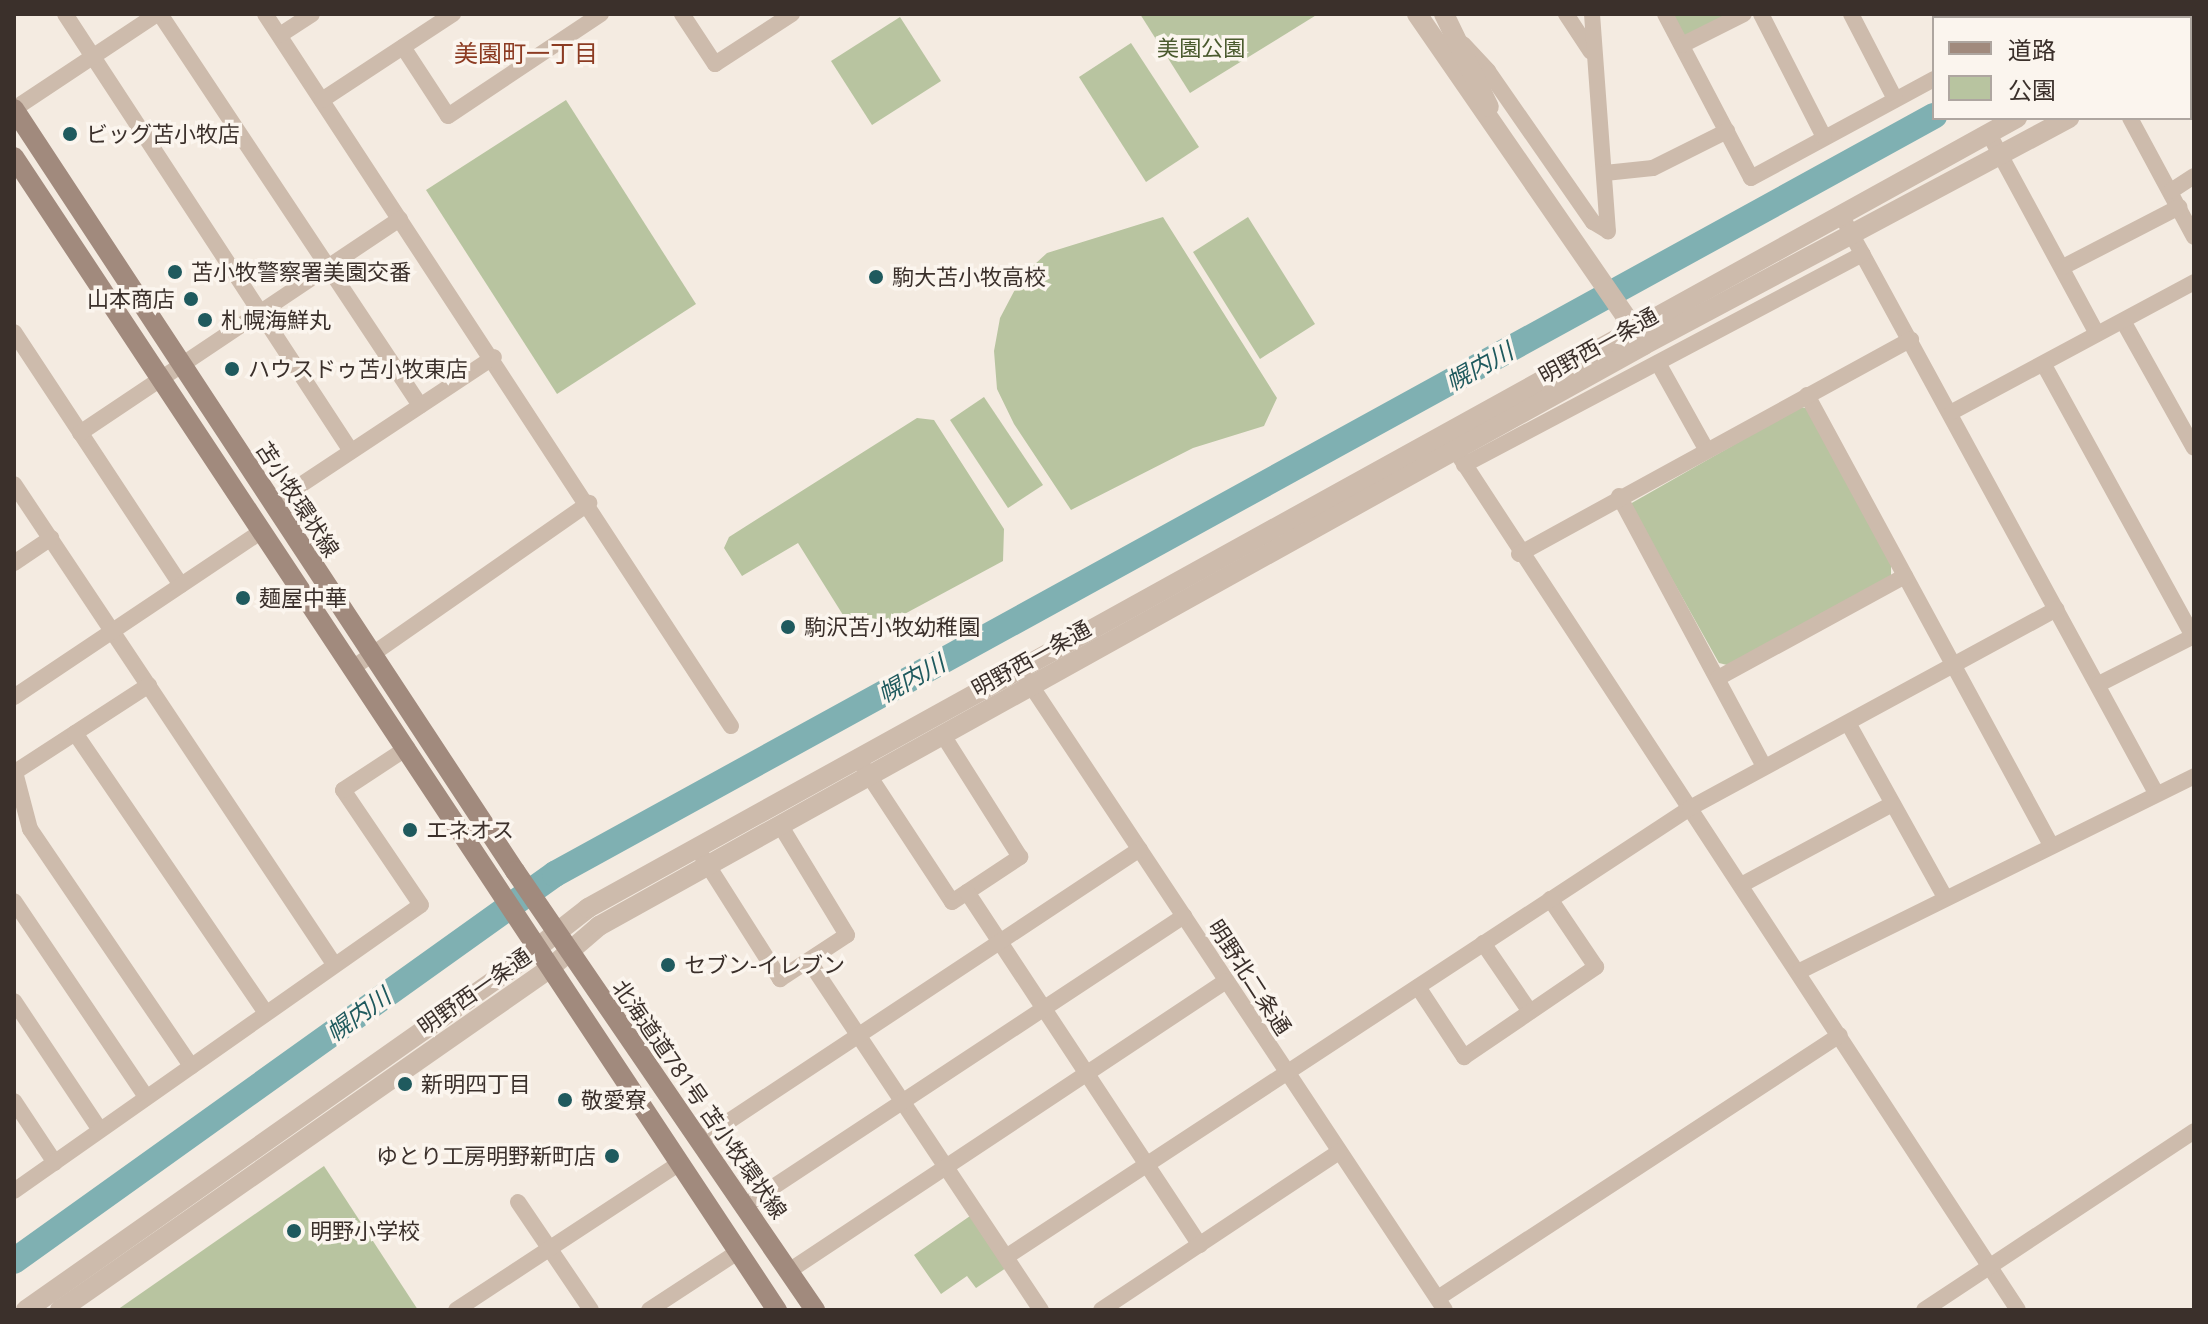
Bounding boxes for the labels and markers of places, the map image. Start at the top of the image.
place label: ビッグ苫小牧店 [86,121,240,147]
marker: ビッグ苫小牧店 [61,125,79,143]
place label: 苫小牧警察署美園交番 [191,259,411,285]
marker: 苫小牧警察署美園交番 [166,263,184,281]
place label: 駒大苫小牧高校 [892,264,1046,290]
marker: 駒大苫小牧高校 [867,268,885,286]
place label: 山本商店 [87,286,175,312]
marker: 山本商店 [182,290,200,308]
place label: 札幌海鮮丸 [221,307,331,333]
marker: 札幌海鮮丸 [196,311,214,329]
place label: ハウスドゥ苫小牧東店 [248,356,468,382]
marker: ハウスドゥ苫小牧東店 [223,360,241,378]
place label: 麺屋中華 [259,585,347,611]
marker: 麺屋中華 [234,589,252,607]
place label: 駒沢苫小牧幼稚園 [804,614,980,640]
marker: 駒沢苫小牧幼稚園 [779,618,797,636]
place label: エネオス [426,817,514,843]
marker: エネオス [401,821,419,839]
place label: セブン-イレブン [684,952,845,978]
marker: セブン-イレブン [659,956,677,974]
place label: 新明四丁目 [421,1071,531,1097]
marker: 新明四丁目 [396,1075,414,1093]
place label: 敬愛寮 [581,1087,647,1113]
marker: 敬愛寮 [556,1091,574,1109]
place label: ゆとり工房明野新町店 [376,1143,596,1169]
marker: ゆとり工房明野新町店 [603,1147,621,1165]
place label: 明野小学校 [310,1218,420,1244]
marker: 明野小学校 [285,1222,303,1240]

